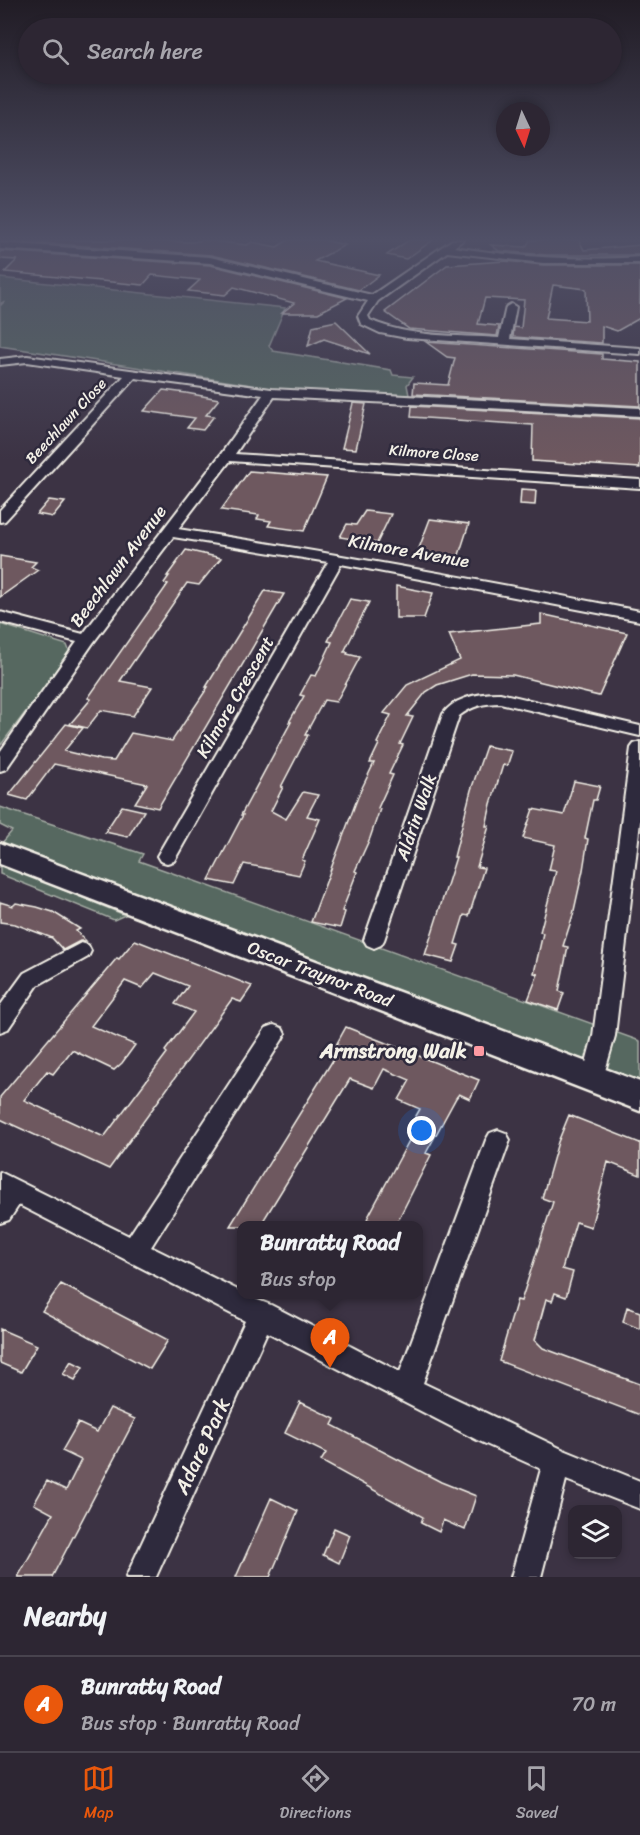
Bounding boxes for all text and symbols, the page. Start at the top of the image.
search box [18,18,622,84]
text: Search here [87,32,203,71]
icon: search [39,35,72,68]
north arrow [496,102,550,156]
street label: Beechlawn Close [19,372,113,470]
street label: Kilmore Close [388,437,480,469]
street label: Beechlawn Avenue [61,498,175,634]
street label: Kilmore Avenue [346,525,472,577]
street label: Kilmore Crescent [187,630,283,764]
street label: Aldrin Walk [386,769,446,866]
street label: Oscar Traynor Road [243,932,399,1017]
place label: Armstrong Walk [319,1032,467,1070]
marker: Armstrong Walk [472,1044,486,1058]
your location [407,1116,436,1145]
popup [237,1221,423,1299]
text: Bunratty Road [260,1223,400,1262]
text: Bus stop [260,1262,336,1297]
pin: A [310,1318,350,1368]
street label: Adare Park [163,1390,241,1502]
map controls [568,1505,622,1559]
button: layers [568,1505,622,1559]
text: Nearby [24,1593,106,1639]
text: Bunratty Road [81,1667,221,1706]
text: A [37,1687,50,1722]
text: 70 m [571,1687,616,1722]
text: Bus stop · Bunratty Road [81,1706,299,1741]
tab: Map [82,1762,115,1827]
tab: Directions [280,1762,351,1827]
tab: Saved [516,1762,558,1827]

